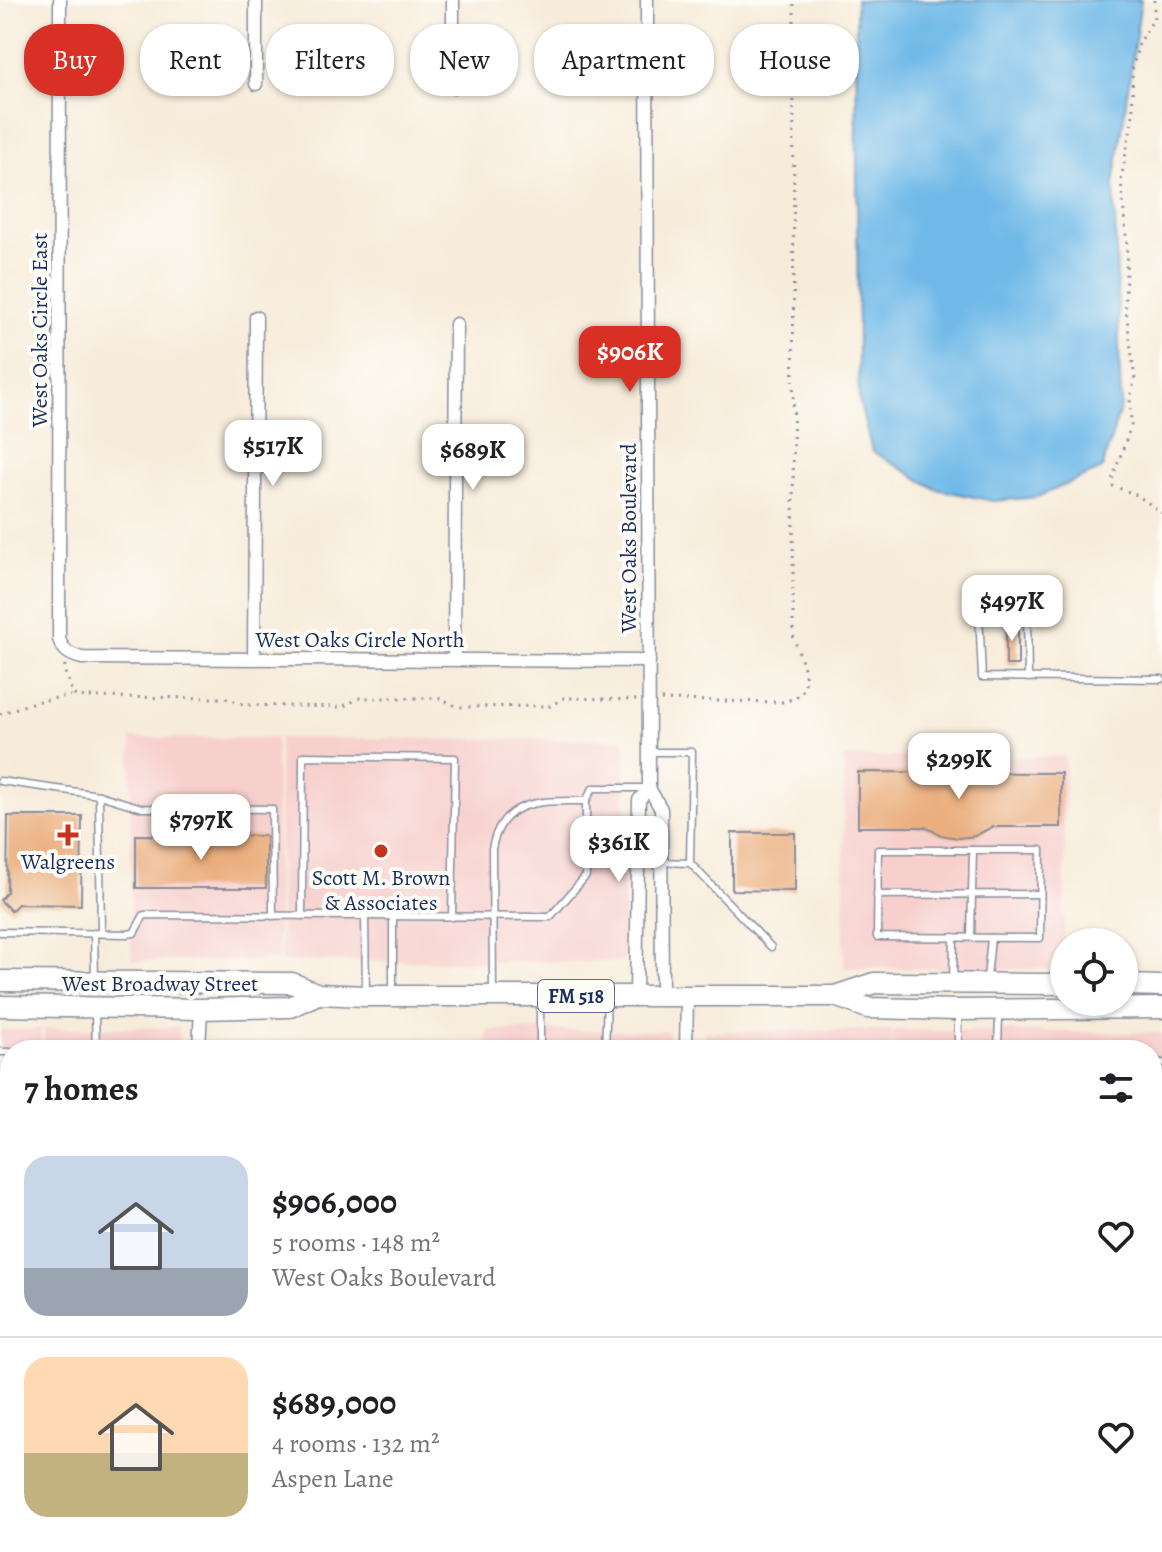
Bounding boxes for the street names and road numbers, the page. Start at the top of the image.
street label: West Oaks Circle East [25,233,55,428]
street label: West Oaks Boulevard [614,443,644,634]
street label: West Oaks Circle North [254,625,465,655]
street label: West Broadway Street [61,969,258,999]
road number: FM 518 [538,980,614,1012]

